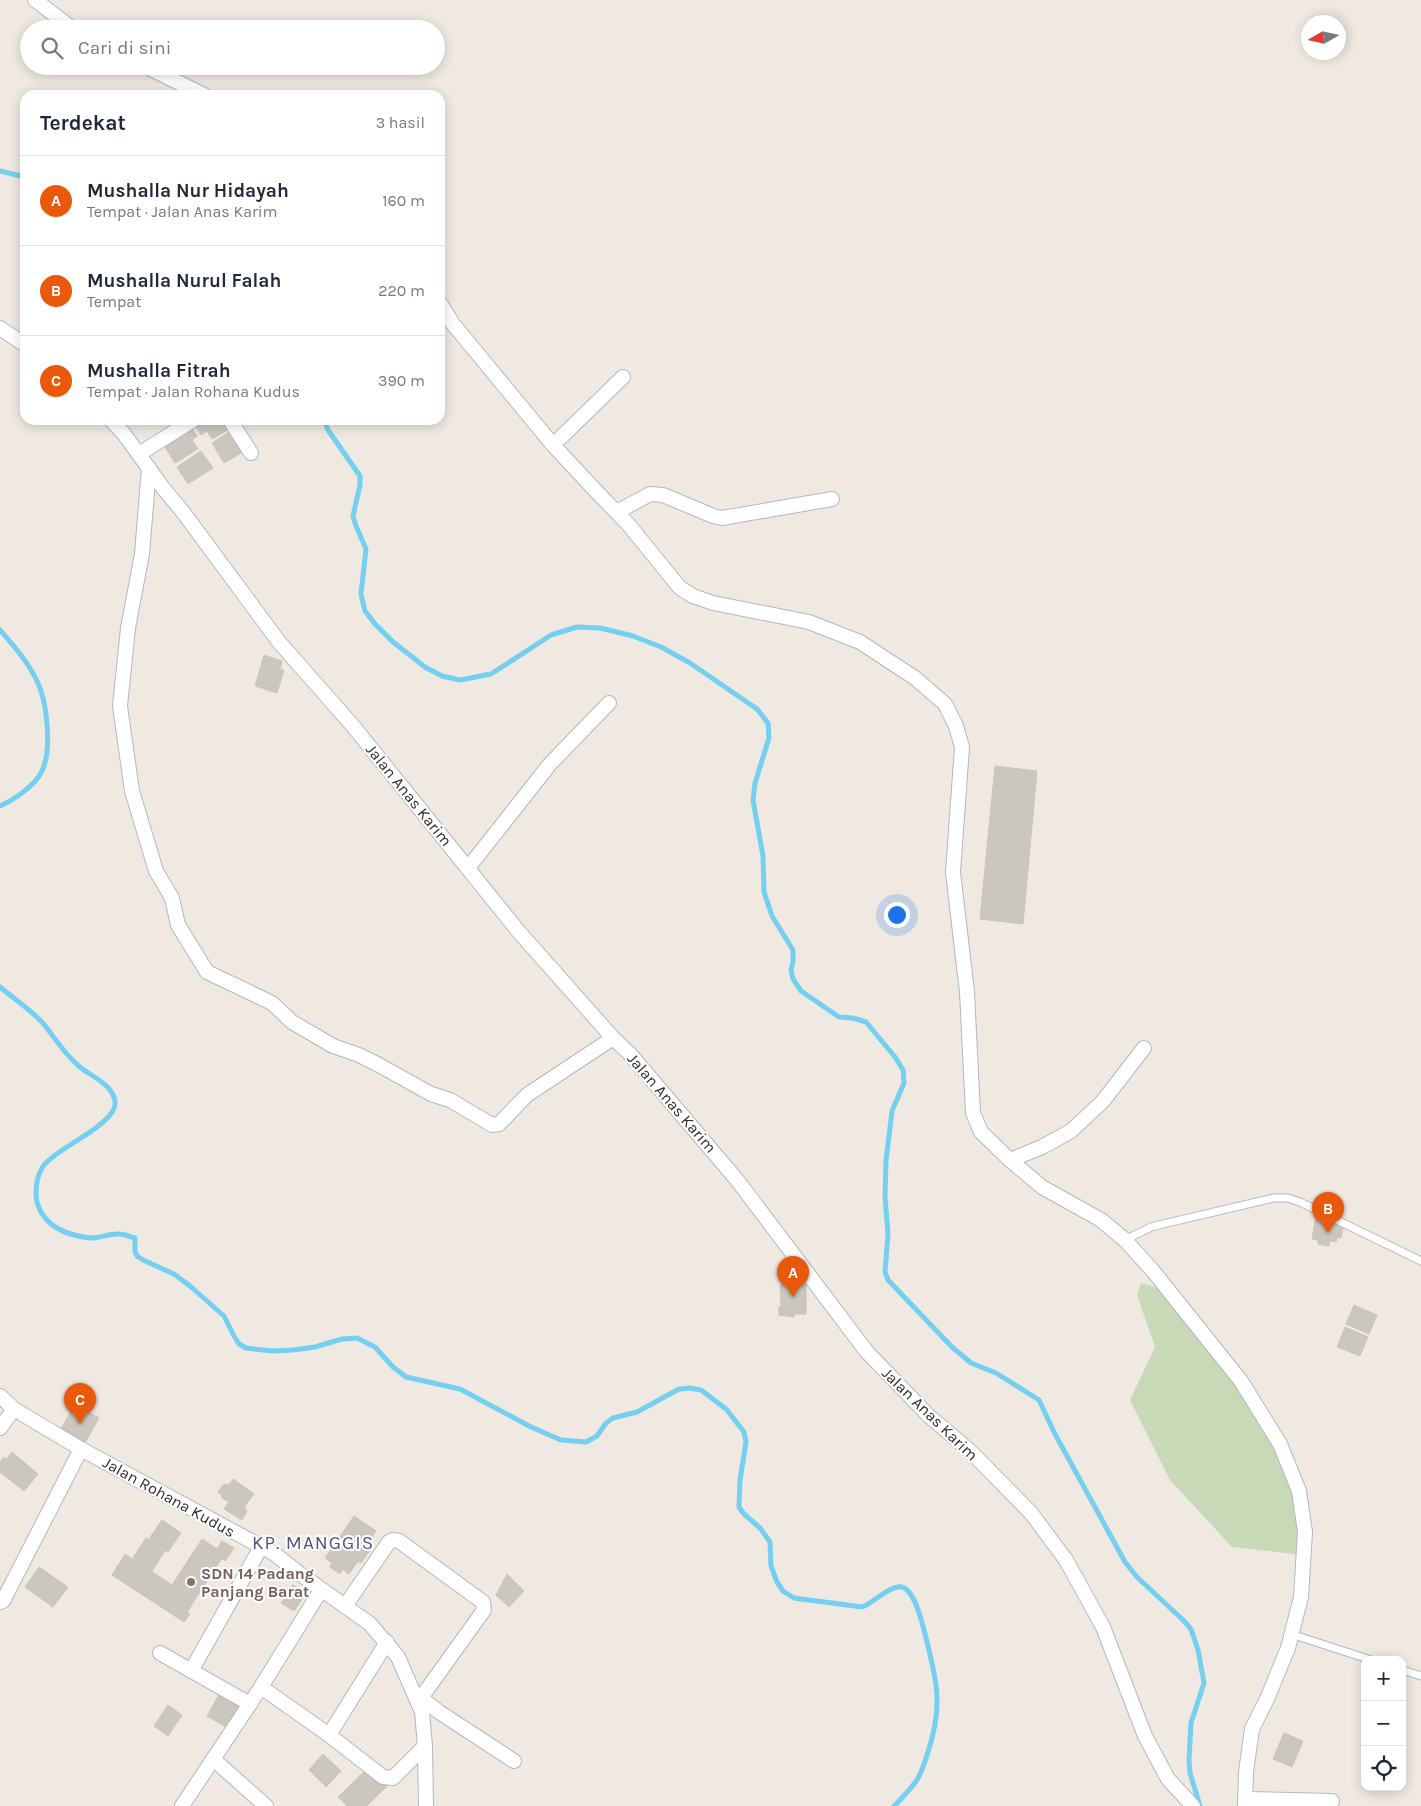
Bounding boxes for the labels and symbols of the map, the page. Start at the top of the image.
north arrow [1301,15,1346,60]
street label: Jalan Anas Karim [362,740,456,850]
your location [884,902,910,928]
street label: Jalan Anas Karim [624,1049,720,1157]
pin: B [1312,1192,1344,1233]
pin: A [777,1256,809,1297]
street label: Jalan Anas Karim [878,1363,982,1465]
pin: C [64,1383,96,1424]
street label: Jalan Rohana Kudus [100,1453,238,1541]
district label: KP. MANGGIS [252,1532,374,1554]
place label: SDN 14 Padang Panjang Barat [201,1564,314,1601]
marker: SDN 14 Padang Panjang Barat [185,1576,197,1588]

